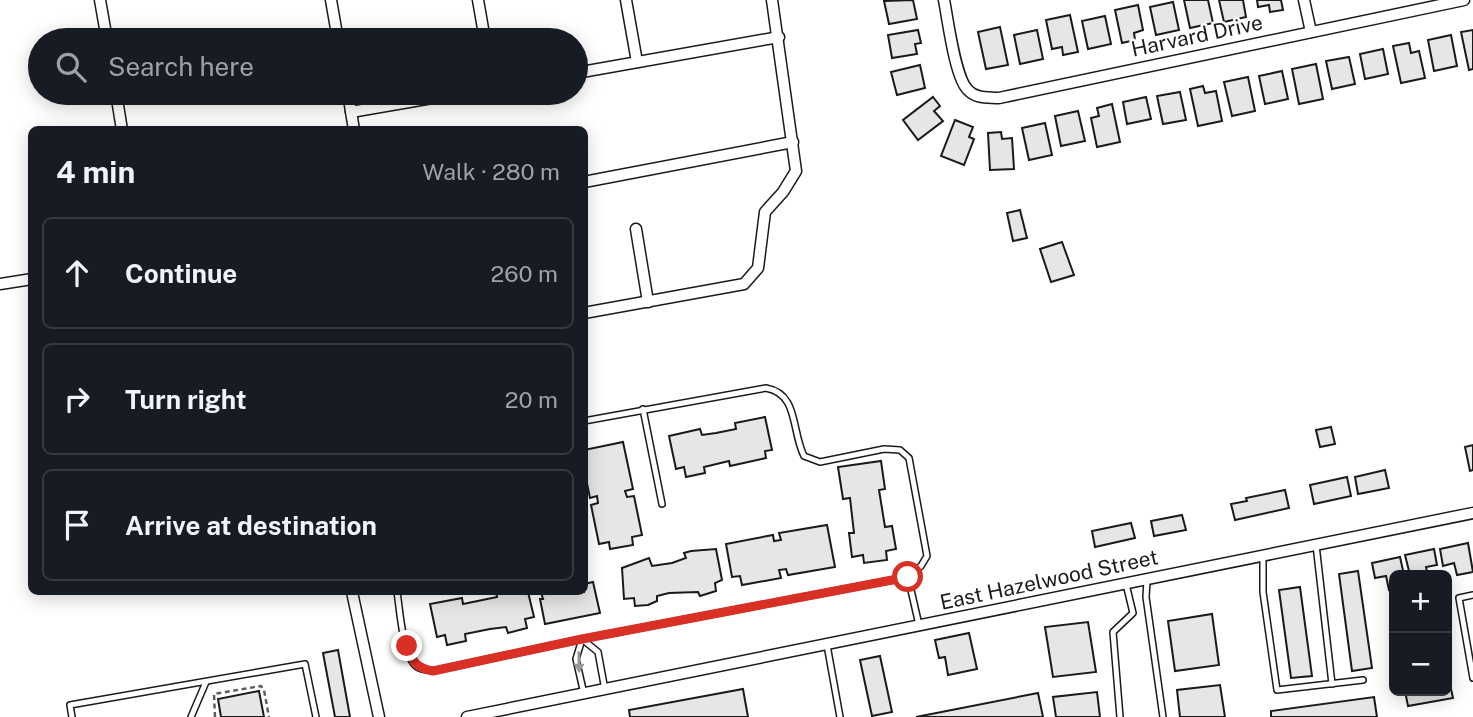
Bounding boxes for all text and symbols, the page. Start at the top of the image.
street label: Harvard Drive [1129,9,1265,62]
search box [28,28,588,105]
icon: search [52,48,90,86]
text: Search here [108,51,254,82]
text: 4 min [56,154,135,190]
text: Walk · 280 m [422,158,560,185]
icon: ahead [58,254,96,292]
text: Continue [125,258,237,289]
text: 260 m [491,260,558,287]
icon: right [58,380,96,418]
text: Turn right [125,384,247,415]
text: 20 m [505,386,558,413]
icon: arrive [58,506,96,544]
text: Arrive at destination [125,510,377,541]
street label: East Hazelwood Street [938,544,1160,615]
route start [892,561,923,592]
map controls [1389,570,1452,696]
button: + [1389,570,1452,633]
route end [391,630,422,661]
button: − [1389,633,1452,696]
one-way arrow [573,651,585,673]

